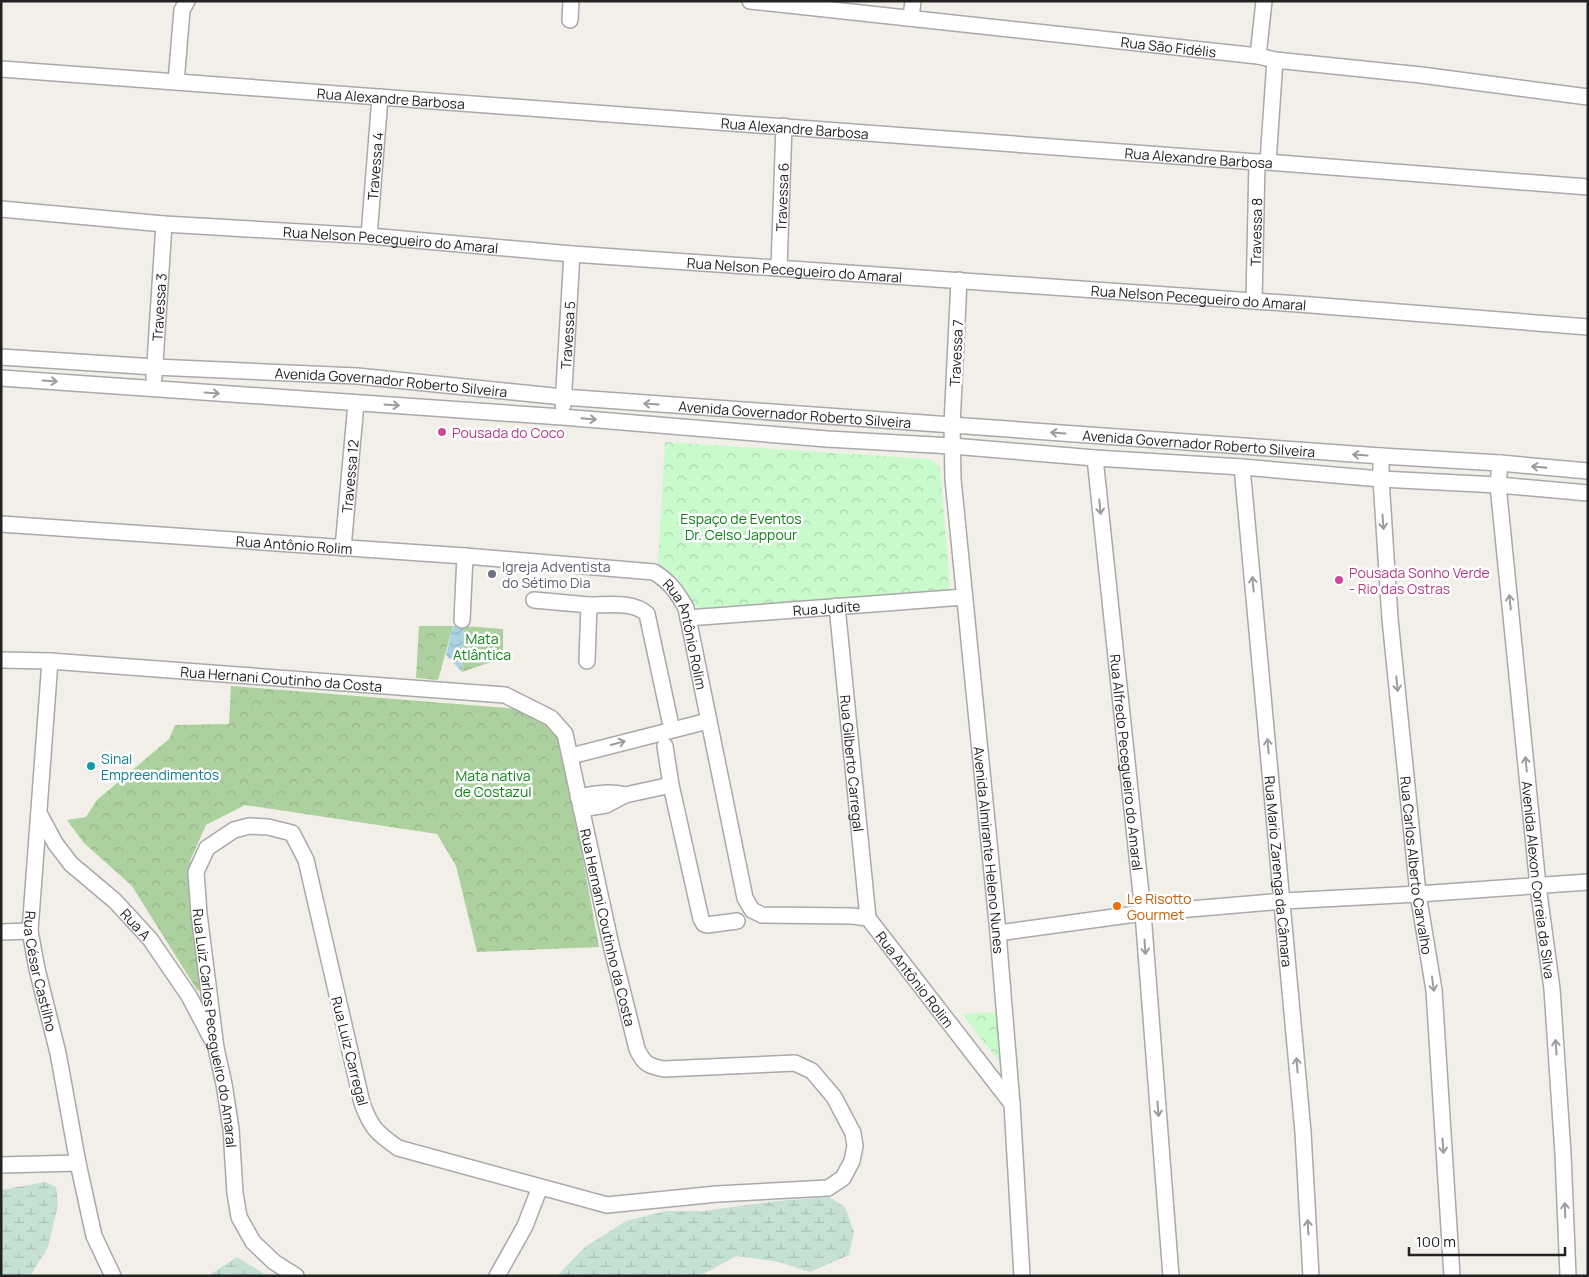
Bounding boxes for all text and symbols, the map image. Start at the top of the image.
street label: Rua São Fidélis [1120,32,1217,61]
street label: Rua Alexandre Barbosa [316,83,466,113]
street label: Rua Alexandre Barbosa [720,113,869,143]
street label: Travessa 4 [362,131,387,201]
street label: Rua Alexandre Barbosa [1124,143,1273,172]
street label: Travessa 6 [771,162,792,232]
street label: Travessa 8 [1245,198,1266,266]
street label: Rua Nelson Pecegueiro do Amaral [283,221,499,257]
street label: Rua Nelson Pecegueiro do Amaral [686,252,903,286]
street label: Travessa 3 [147,273,170,342]
street label: Rua Nelson Pecegueiro do Amaral [1090,280,1307,314]
street label: Travessa 5 [556,300,579,370]
street label: Travessa 7 [945,319,967,387]
street label: Avenida Governador Roberto Silveira [274,363,508,401]
one-way arrow [42,377,58,386]
one-way arrow [204,389,220,398]
street label: Avenida Governador Roberto Silveira [678,396,912,432]
one-way arrow [644,399,660,408]
one-way arrow [383,401,399,410]
one-way arrow [580,414,596,424]
place label: Pousada do Coco [452,423,565,442]
street label: Avenida Governador Roberto Silveira [1082,425,1316,461]
marker: Pousada do Coco [436,426,448,438]
one-way arrow [1050,428,1066,438]
street label: Travessa 12 [337,439,362,514]
one-way arrow [1352,450,1368,459]
one-way arrow [1532,462,1548,472]
one-way arrow [1095,498,1105,514]
park label: Espaço de Eventos Dr. Celso Jappour [680,509,802,544]
one-way arrow [1379,514,1388,530]
street label: Rua Antônio Rolim [235,531,353,558]
place label: Igreja Adventista do Sétimo Dia [502,557,611,592]
place label: Pousada Sonho Verde - Rio das Ostras [1349,563,1490,598]
marker: Igreja Adventista do Sétimo Dia [486,568,498,580]
street label: Rua Antônio Rolim [659,574,712,691]
marker: Pousada Sonho Verde - Rio das Ostras [1333,574,1345,586]
one-way arrow [1248,577,1258,593]
street label: Rua Judite [792,595,861,619]
one-way arrow [1505,595,1515,611]
park label: Mata Atlântica [453,629,511,664]
street label: Rua Alfredo Pecegueiro do Amaral [1106,653,1148,872]
street label: Rua Hernani Coutinho da Costa [180,661,383,695]
one-way arrow [1392,676,1402,692]
street label: Rua Gilberto Carregal [836,694,869,833]
one-way arrow [609,738,625,748]
one-way arrow [1264,739,1273,755]
street label: Avenida Almirante Heleno Nunes [970,745,1009,954]
place label: Sinal Empreendimentos [101,749,219,784]
one-way arrow [1522,756,1531,772]
marker: Sinal Empreendimentos [85,760,97,772]
park label: Mata nativa de Costazul [454,766,532,801]
street label: Rua Mario Zarenga da Câmara [1261,775,1297,968]
street label: Rua Carlos Alberto Carvalho [1397,775,1437,956]
street label: Avenida Alexon Correia da Silva [1518,780,1560,980]
street label: Rua Hernani Coutinho da Costa [576,827,640,1028]
place label: Le Risotto Gourmet [1127,889,1192,924]
marker: Le Risotto Gourmet [1111,900,1123,912]
street label: Rua A [117,904,156,944]
street label: Rua Luiz Carlos Pecegueiro do Amaral [189,908,242,1148]
street label: Rua César Castilho [20,910,62,1033]
street label: Rua Antônio Rolim [872,927,959,1031]
one-way arrow [1141,939,1150,955]
one-way arrow [1428,976,1438,992]
street label: Rua Luiz Carregal [327,994,373,1108]
one-way arrow [1552,1040,1561,1056]
one-way arrow [1293,1057,1302,1073]
one-way arrow [1153,1101,1163,1117]
one-way arrow [1439,1138,1448,1154]
one-way arrow [1561,1202,1570,1218]
one-way arrow [1304,1219,1313,1235]
scale bar [1409,1224,1565,1256]
text: 100 m [1416,1231,1456,1252]

